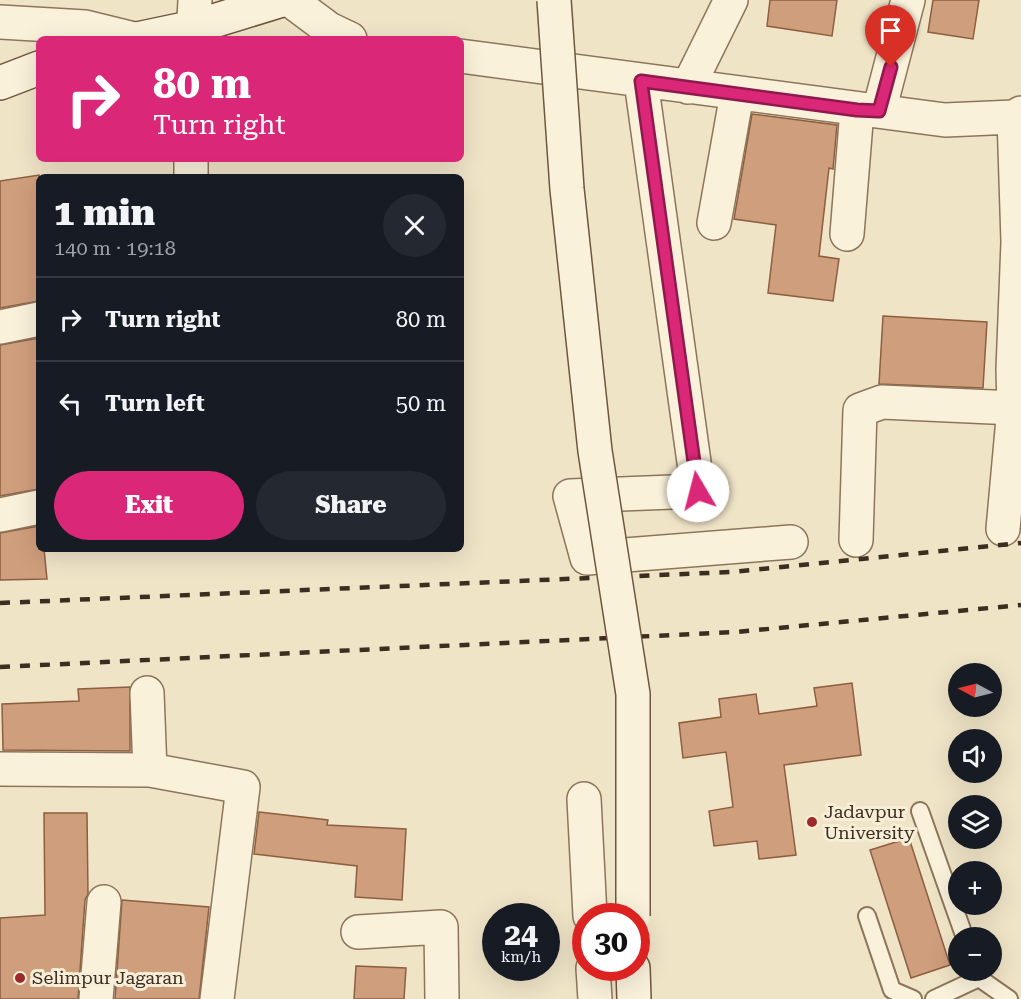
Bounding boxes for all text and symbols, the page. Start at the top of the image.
pin [865,5,916,67]
icon: arrive [874,14,907,47]
text: 80 m [153,59,251,108]
icon: right [54,60,132,138]
text: Turn right [153,109,286,141]
text: 1 min [54,192,155,234]
button: close [383,194,446,257]
text: 140 m · 19:18 [54,236,176,260]
icon: right [54,303,87,336]
text: Turn right [105,307,220,332]
text: 80 m [396,307,446,332]
icon: left [54,387,87,420]
text: Turn left [105,391,205,416]
text: 50 m [396,391,446,416]
position arrow [666,459,730,523]
button: Exit [54,471,244,540]
button: Share [256,471,446,540]
north arrow [948,663,1002,717]
map controls [948,663,1002,981]
button: sound [948,729,1002,783]
button: layers [948,795,1002,849]
place label: Jadavpur University [824,801,915,843]
marker: Jadavpur University [805,815,819,829]
button: + [948,861,1002,915]
speed limit sign: 30 [572,903,650,981]
text: 24 [504,917,538,952]
button: − [948,927,1002,981]
text: km/h [501,948,541,966]
place label: Selimpur Jagaran [32,967,184,988]
marker: Selimpur Jagaran [13,971,27,985]

